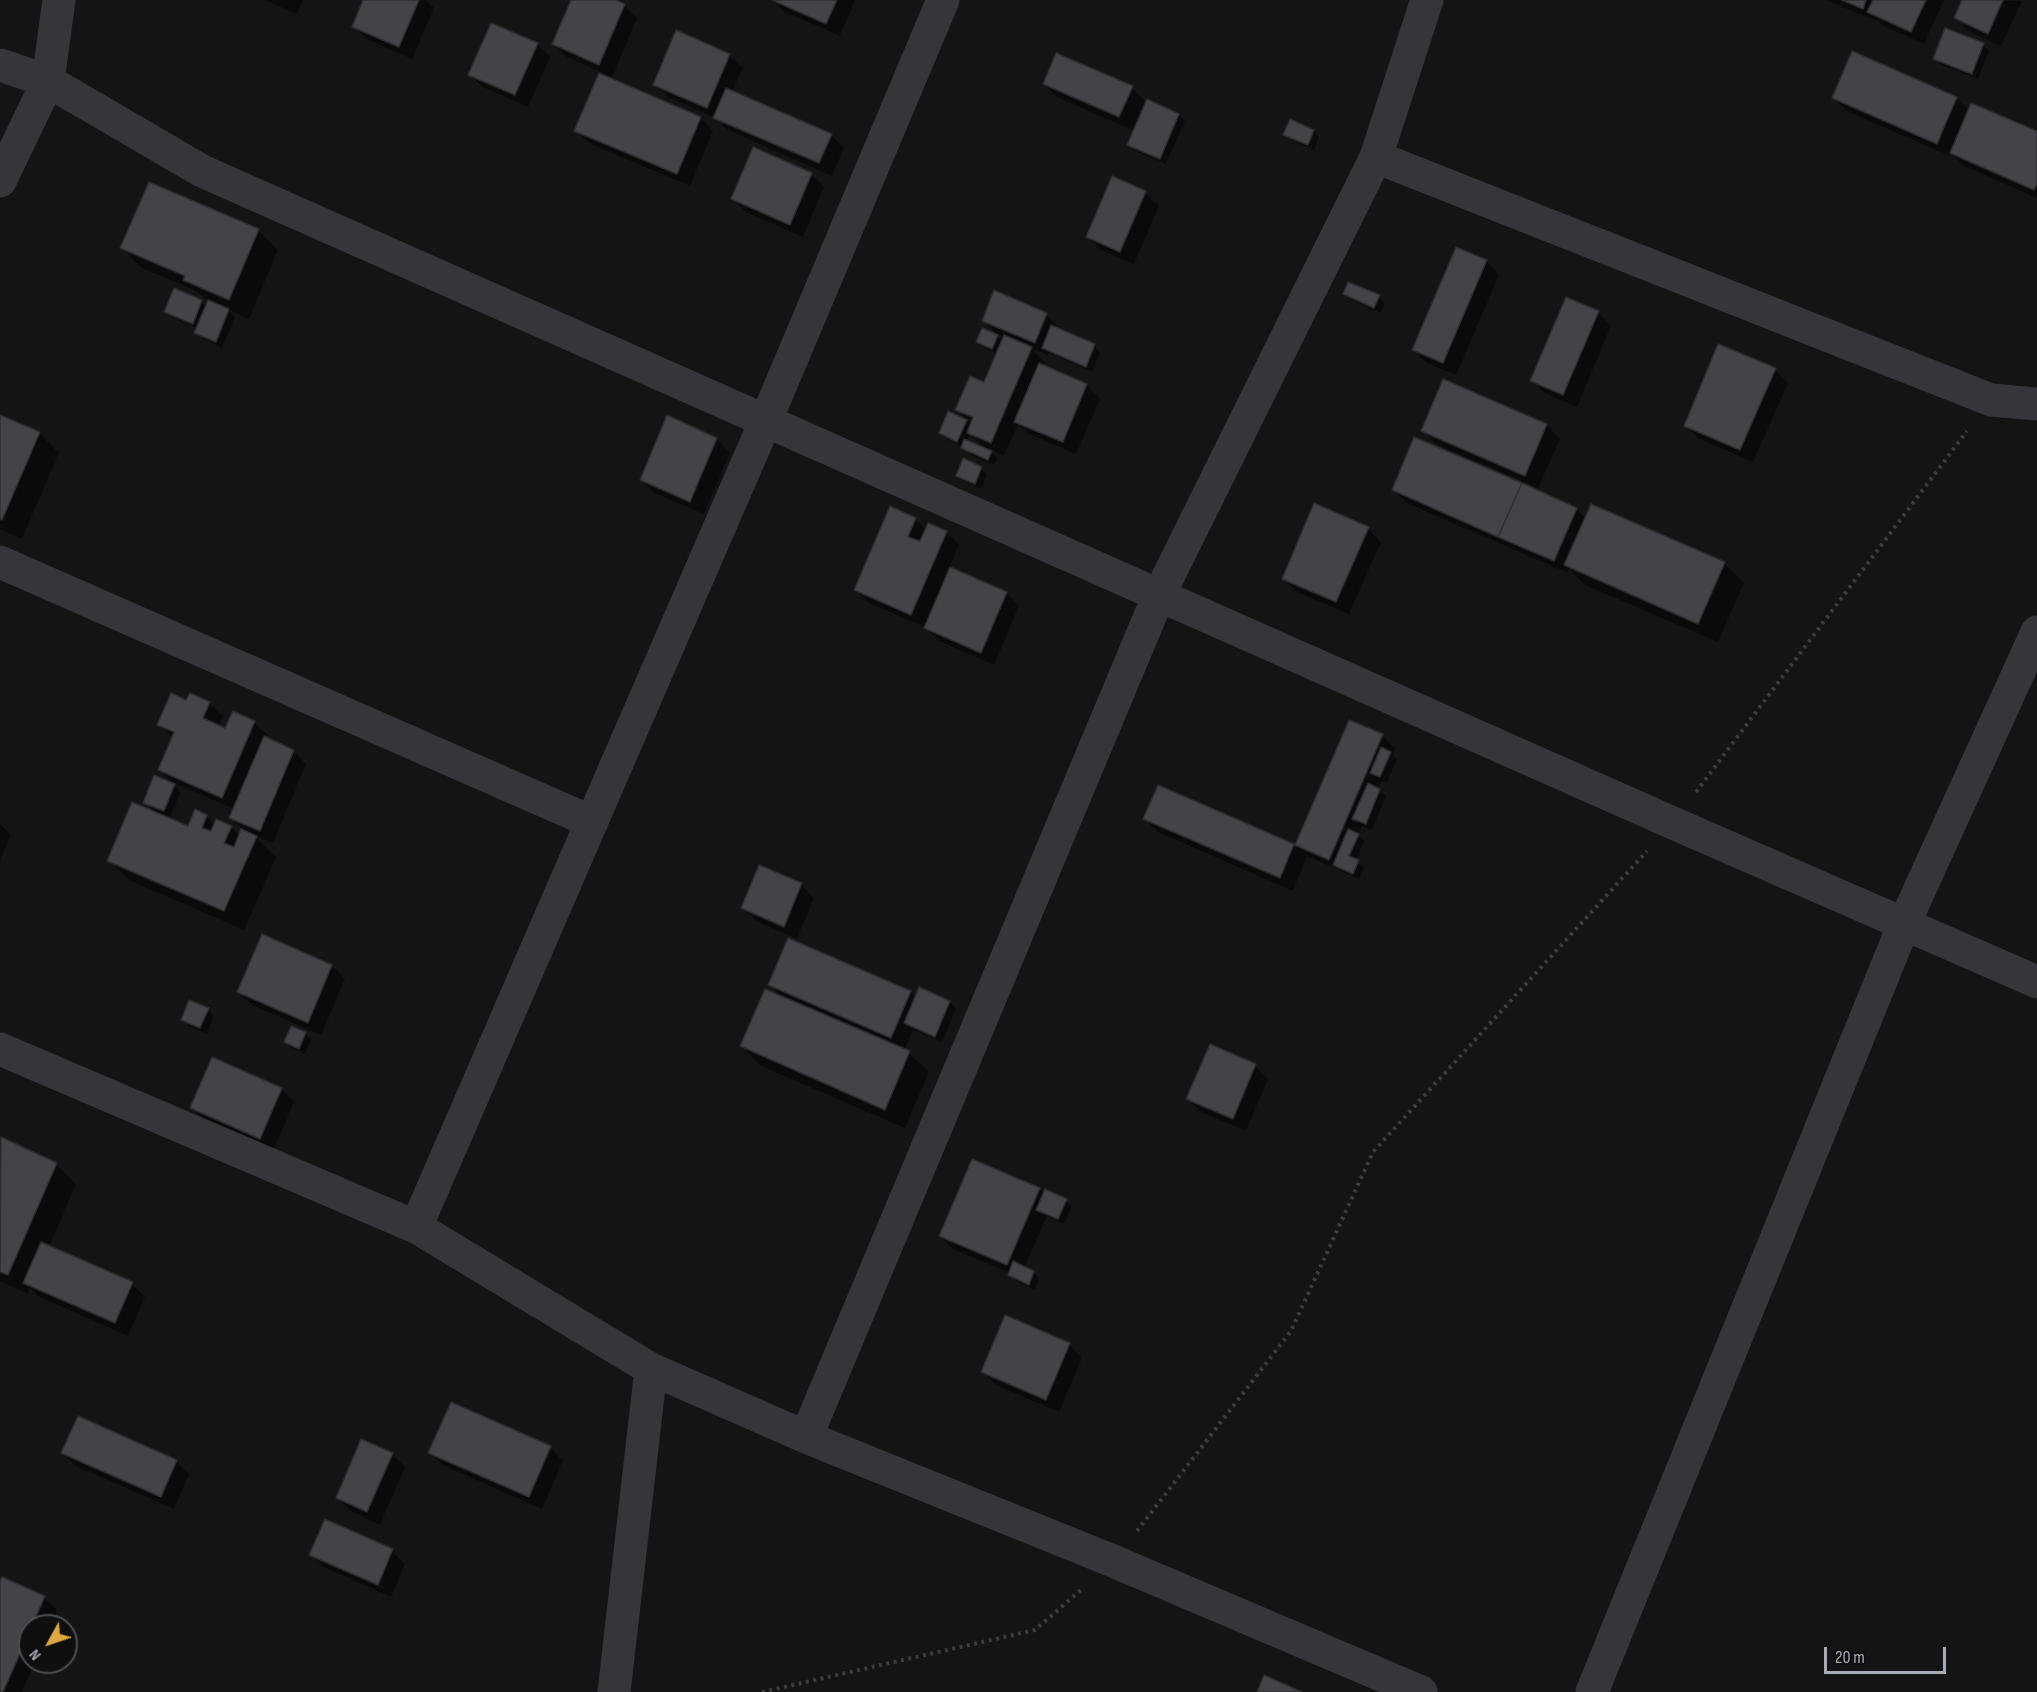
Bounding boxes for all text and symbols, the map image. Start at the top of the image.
north arrow [18,1614,78,1674]
scale bar [1827,1635,1948,1673]
text: N [25,1645,45,1664]
text: 20 m [1835,1647,1865,1668]

